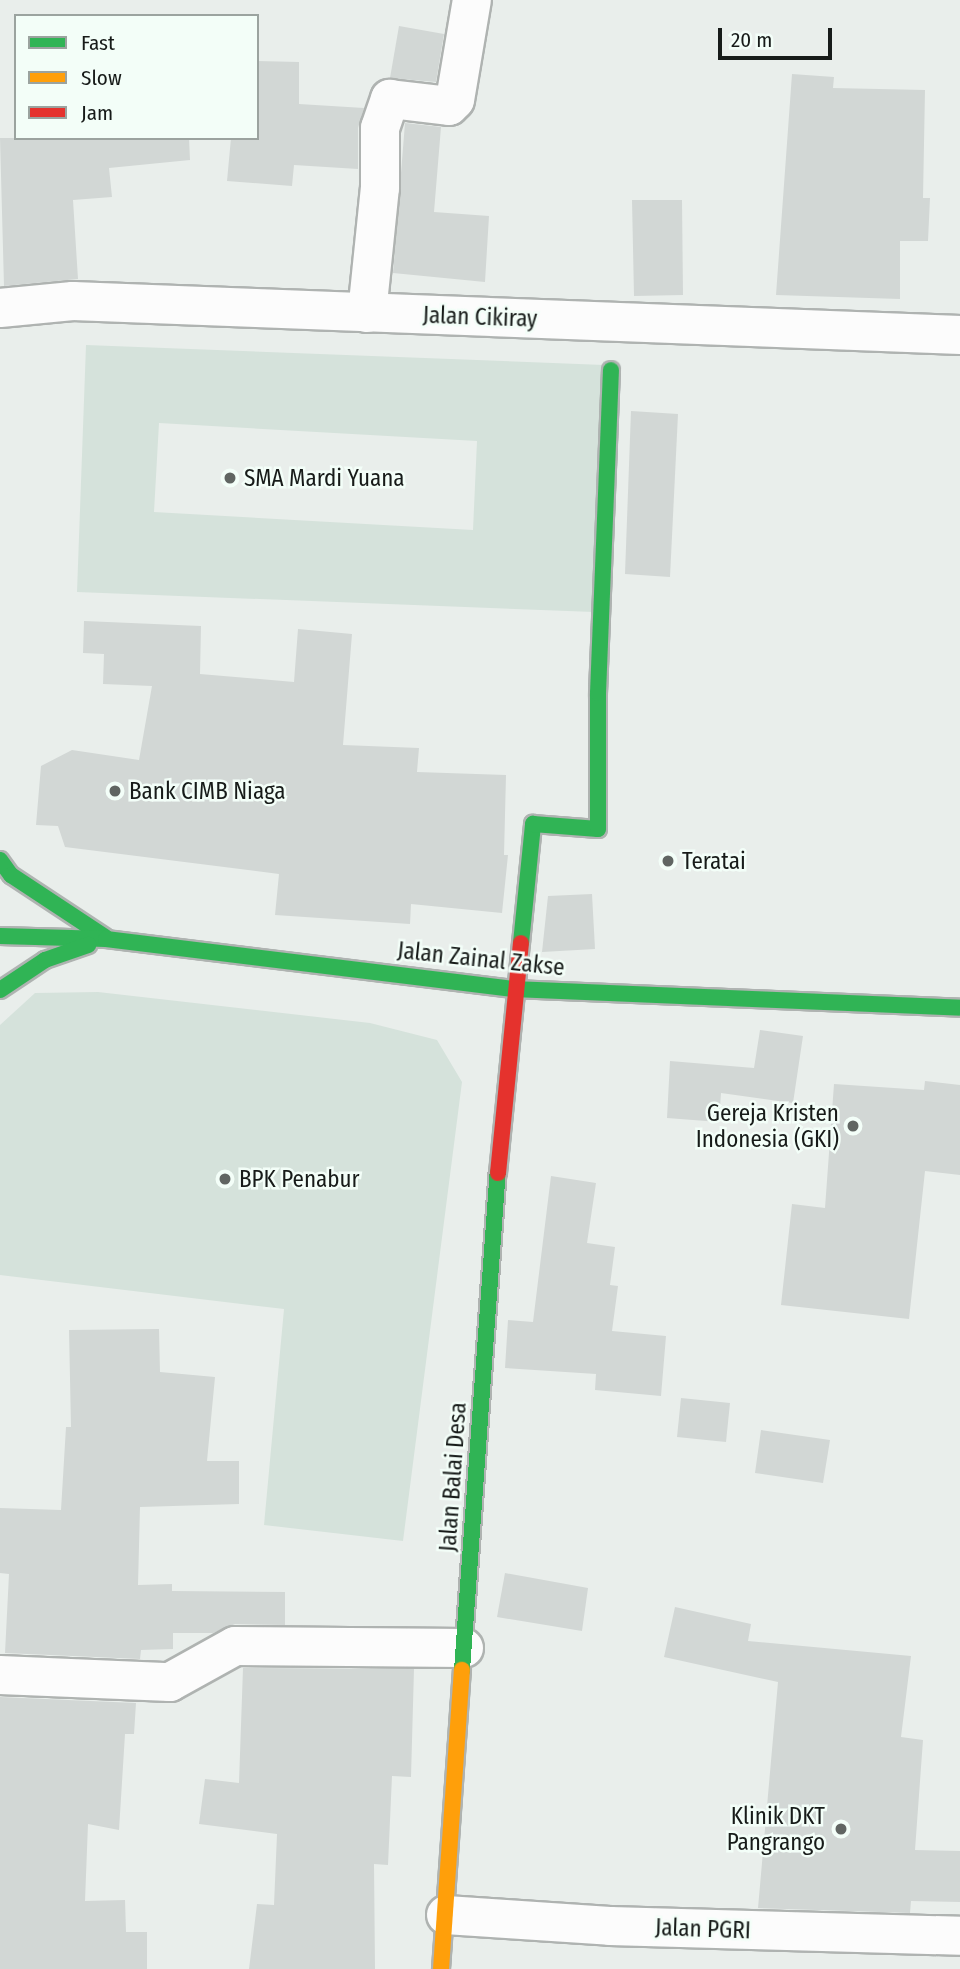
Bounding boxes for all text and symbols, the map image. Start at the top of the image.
legend [14,14,259,140]
scale bar [722,14,836,58]
text: 20 m [731,27,772,53]
text: Fast [81,30,115,56]
text: Slow [81,65,122,91]
text: Jam [81,100,113,126]
street label: Jalan Cikiray [422,301,538,333]
place label: SMA Mardi Yuana [244,464,405,492]
marker: SMA Mardi Yuana [222,470,238,486]
place label: Bank CIMB Niaga [129,777,286,805]
marker: Bank CIMB Niaga [107,783,123,799]
place label: Teratai [682,847,746,875]
marker: Teratai [660,853,676,869]
street label: Jalan Zainal Zakse [396,937,566,981]
place label: Gereja Kristen Indonesia (GKI) [696,1099,839,1153]
marker: Gereja Kristen Indonesia (GKI) [845,1118,861,1134]
place label: BPK Penabur [239,1165,360,1193]
marker: BPK Penabur [217,1171,233,1187]
street label: Jalan Balai Desa [434,1401,472,1553]
place label: Klinik DKT Pangrango [727,1802,825,1856]
marker: Klinik DKT Pangrango [831,1819,851,1839]
street label: Jalan PGRI [655,1914,751,1944]

